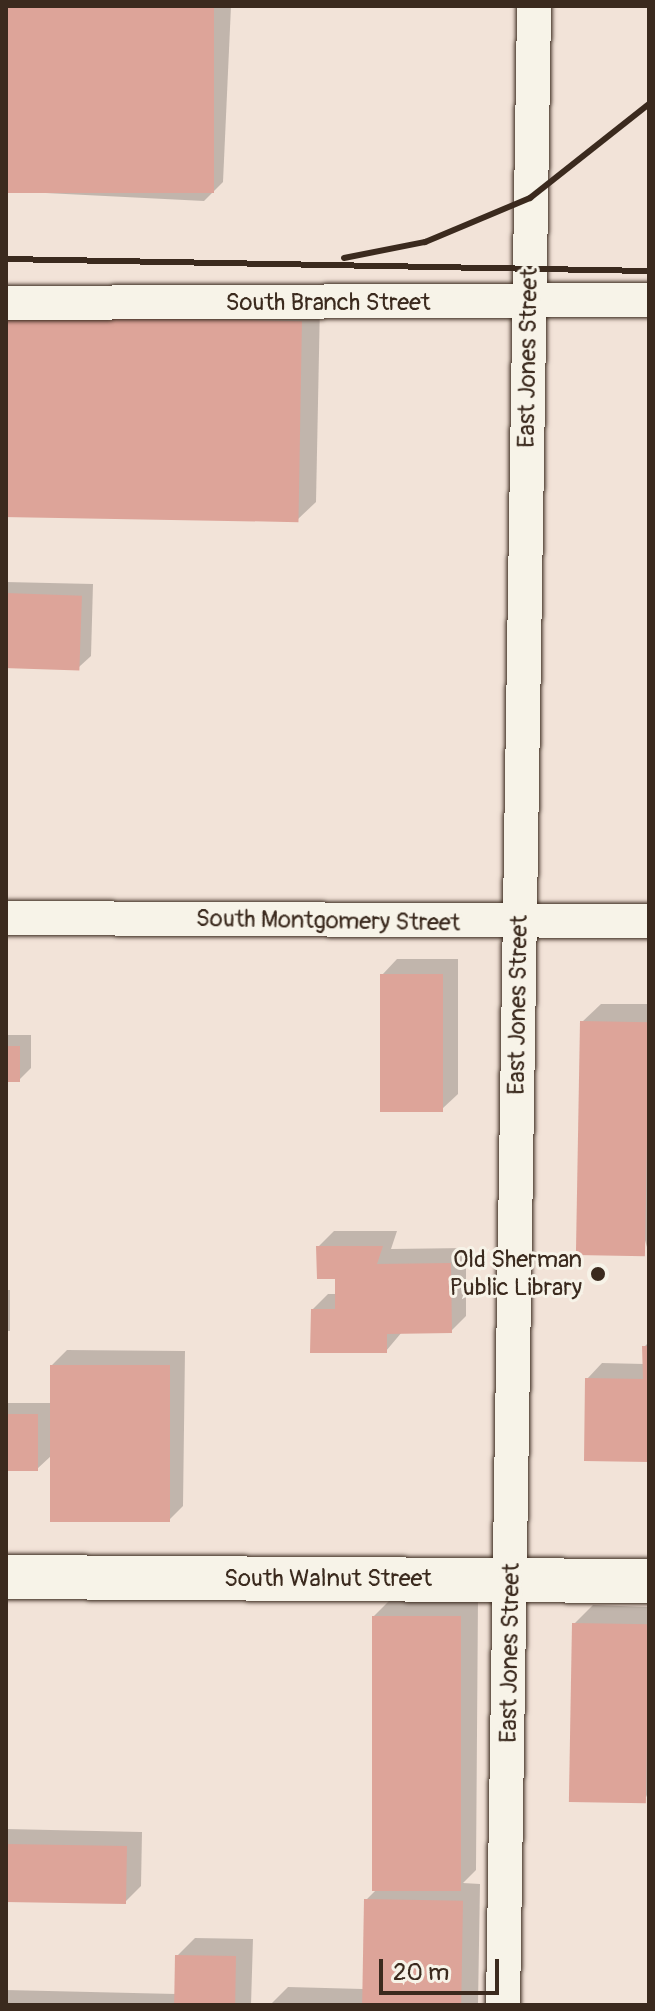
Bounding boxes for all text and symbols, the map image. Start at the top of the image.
street label: East Jones Street [512,268,544,448]
street label: South Branch Street [225,289,431,317]
street label: South Montgomery Street [196,904,460,938]
street label: East Jones Street [502,915,534,1095]
place label: Old Sherman Public Library [449,1246,582,1302]
marker: Old Sherman Public Library [589,1265,607,1283]
street label: East Jones Street [494,1563,526,1743]
street label: South Walnut Street [224,1565,432,1593]
scale bar [383,1943,503,1993]
text: 20 m [393,1958,449,1987]

